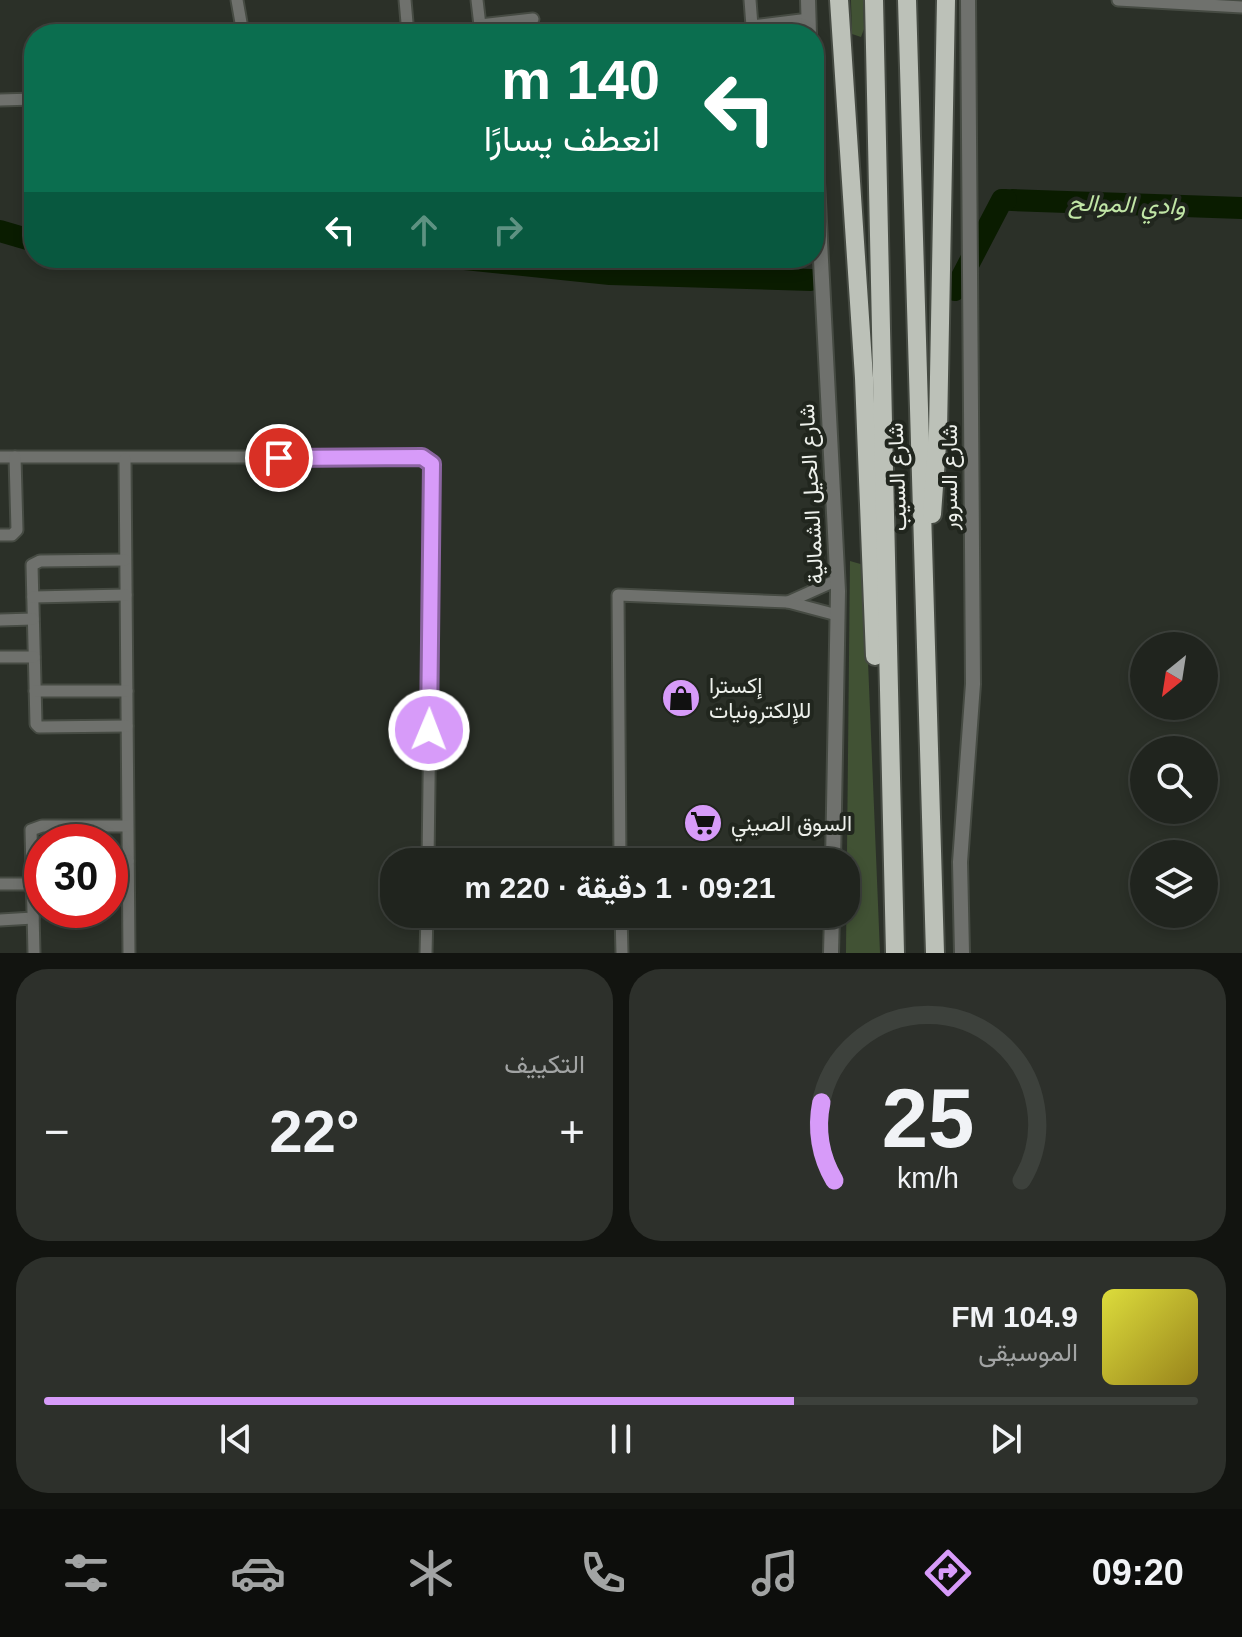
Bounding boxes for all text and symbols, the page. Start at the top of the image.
text: 140 m [501,48,660,111]
icon: left [688,56,792,160]
text: انعطف يسارًا [484,118,660,159]
water label: وادي الموالح [1068,188,1186,226]
icon: left [318,208,362,252]
icon: ahead [402,208,446,252]
icon: right [486,208,530,252]
street label: شارع الحيل الشمالية [794,403,830,585]
street label: شارع السيب [883,422,913,532]
pin [245,424,313,492]
street label: شارع السرور [937,424,964,531]
icon: arrive [257,436,301,480]
north arrow [1130,632,1218,720]
map controls [1130,632,1218,928]
place label: إكسترا للإلكترونيات [709,673,811,725]
shop icon: إكسترا للإلكترونيات [660,677,702,719]
position arrow [387,688,471,772]
button: search [1130,736,1218,824]
supermarket icon: السوق الصيني [682,802,724,844]
place label: السوق الصيني [731,811,852,842]
speed limit sign: 30 [24,824,128,928]
button: layers [1130,840,1218,928]
text: 09:21 · 1 دقيقة · 220 m [465,871,775,904]
text: التكييف [504,1049,585,1079]
text: 25 [881,1072,974,1165]
text: 22° [269,1098,360,1165]
text: − [44,1107,70,1156]
text: + [559,1107,585,1156]
text: km/h [897,1162,958,1194]
text: 104.9 FM [951,1300,1078,1333]
text: الموسيقى [978,1337,1078,1367]
icon: previous [214,1417,258,1461]
icon: pause [599,1417,643,1461]
icon: next [984,1417,1028,1461]
icon: filters [58,1545,114,1601]
icon: car [230,1545,286,1601]
icon: climate [403,1545,459,1601]
icon: phone [575,1545,631,1601]
icon: music [747,1545,803,1601]
icon: directions [920,1545,976,1601]
text: 09:20 [1092,1552,1184,1593]

